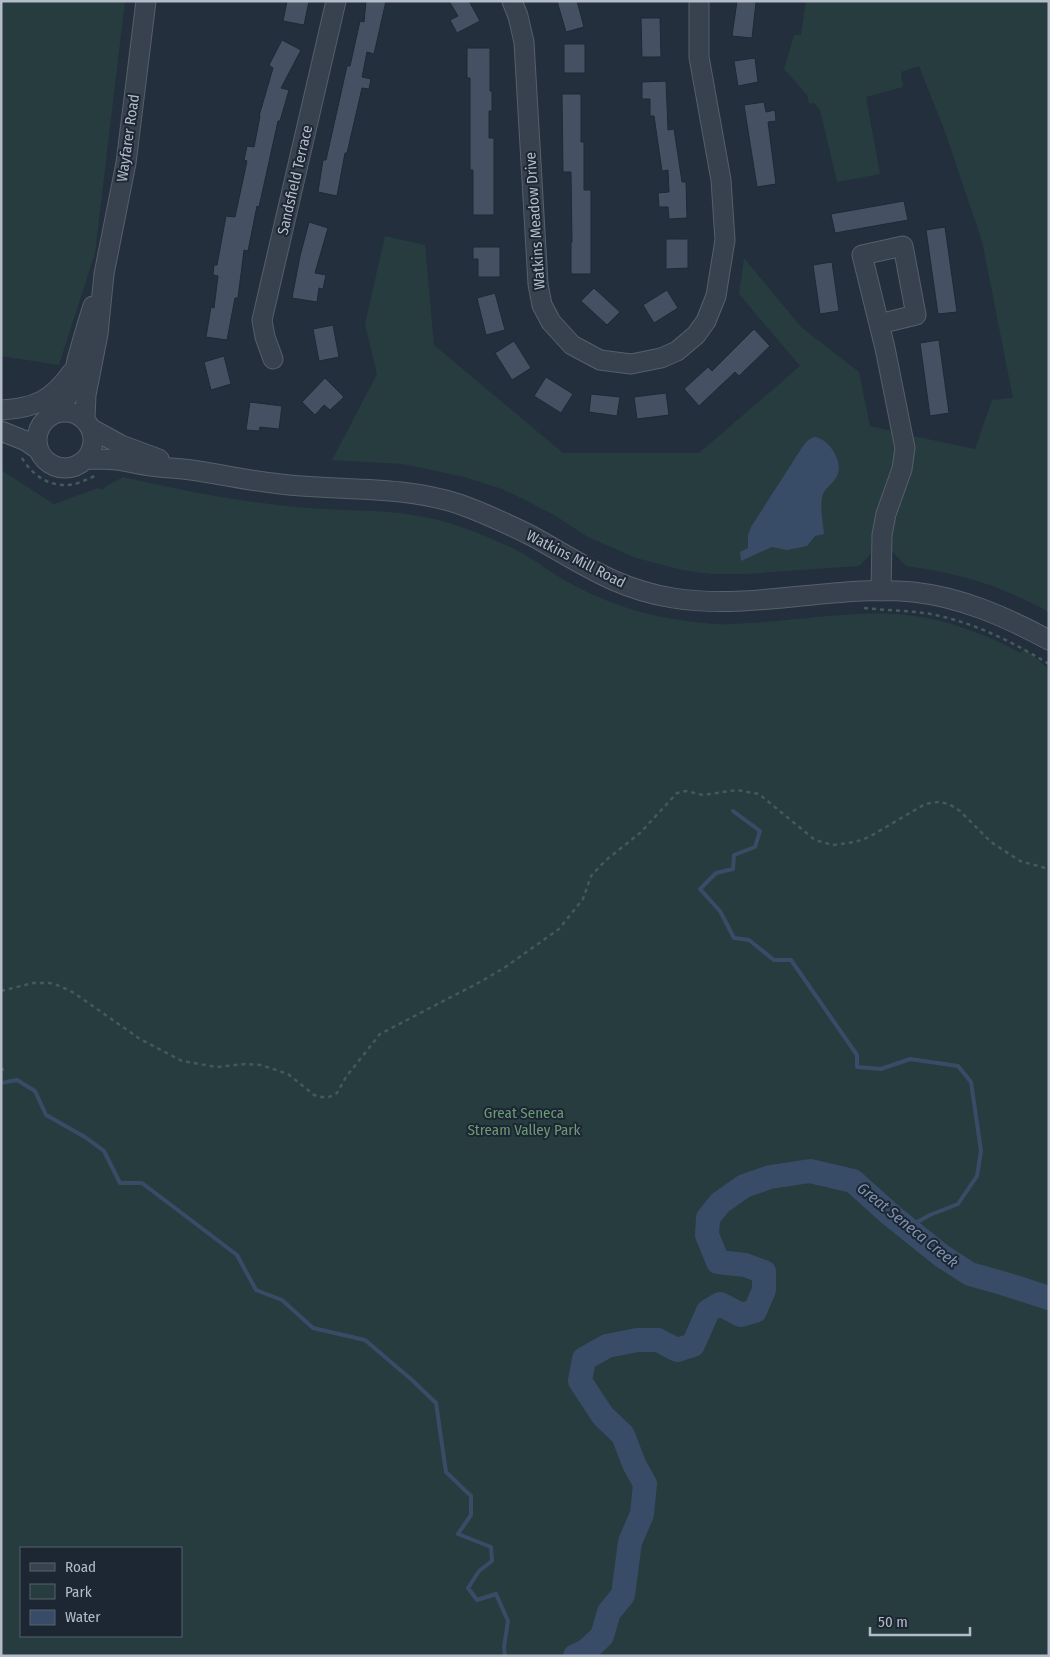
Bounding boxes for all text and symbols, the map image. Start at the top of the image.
street label: Wayfarer Road [113,93,143,183]
street label: Sandsfield Terrace [274,123,316,237]
street label: Watkins Meadow Drive [521,152,549,290]
street label: Watkins Mill Road [524,526,628,592]
park label: Great Seneca Stream Valley Park [467,1104,581,1139]
water label: Great Seneca Creek [854,1178,962,1272]
legend [20,1547,182,1637]
text: Road [65,1558,96,1576]
text: Park [65,1583,92,1601]
scale bar [870,1604,970,1636]
text: Water [65,1608,101,1626]
text: 50 m [878,1613,908,1631]

